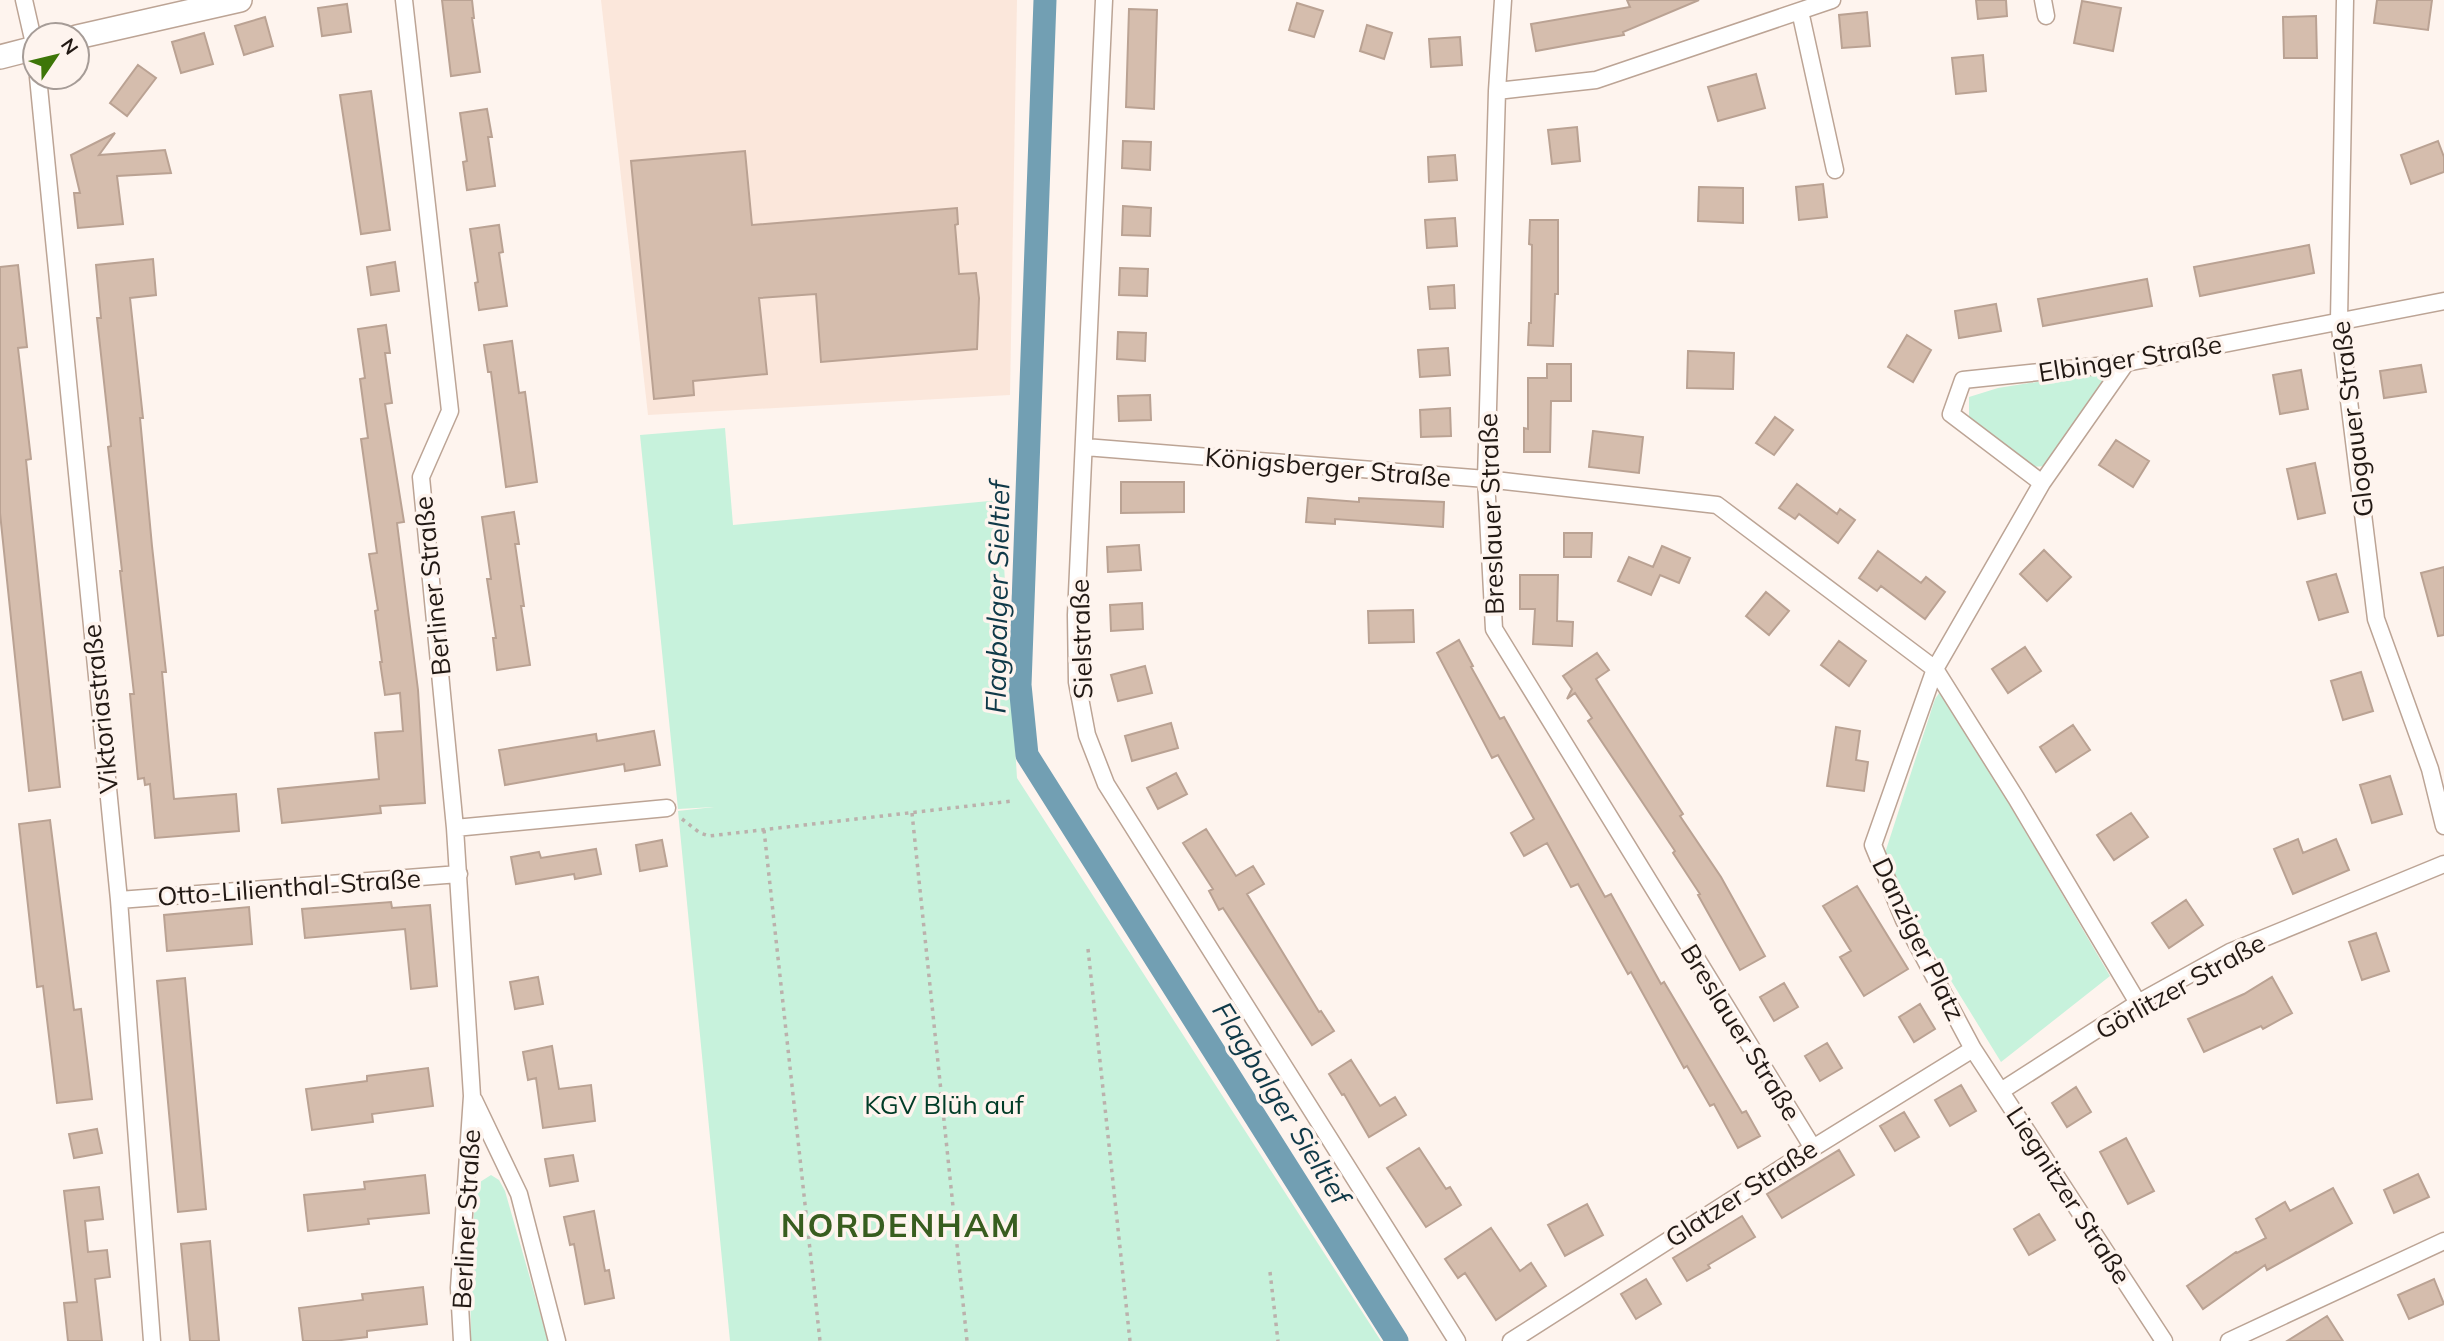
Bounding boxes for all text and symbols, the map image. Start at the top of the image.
north arrow [21,21,91,91]
text: N [56,33,84,59]
street label: Glogauer Straße [2324,319,2380,519]
street label: Elbinger Straße [2036,327,2224,389]
street label: Breslauer Straße [1471,413,1511,615]
street label: Königsberger Straße [1204,440,1452,494]
water label: Flagbalger Sieltief [977,478,1017,714]
street label: Berliner Straße [406,495,458,677]
street label: Sielstraße [1062,578,1100,700]
street label: Viktoriastraße [75,623,125,795]
street label: Danziger Platz [1865,852,1973,1026]
street label: Otto-Lilienthal-Straße [156,861,422,913]
street label: Görlitzer Straße [2089,926,2271,1046]
street label: Breslauer Straße [1674,938,1808,1126]
water label: Flagbalger Sieltief [1205,995,1360,1213]
park label: KGV Blüh auf [864,1088,1025,1121]
street label: Liegnitzer Straße [1999,1100,2139,1290]
street label: Berliner Straße [445,1128,487,1310]
street label: Glatzer Straße [1659,1132,1823,1254]
district label: NORDENHAM [781,1204,1021,1245]

